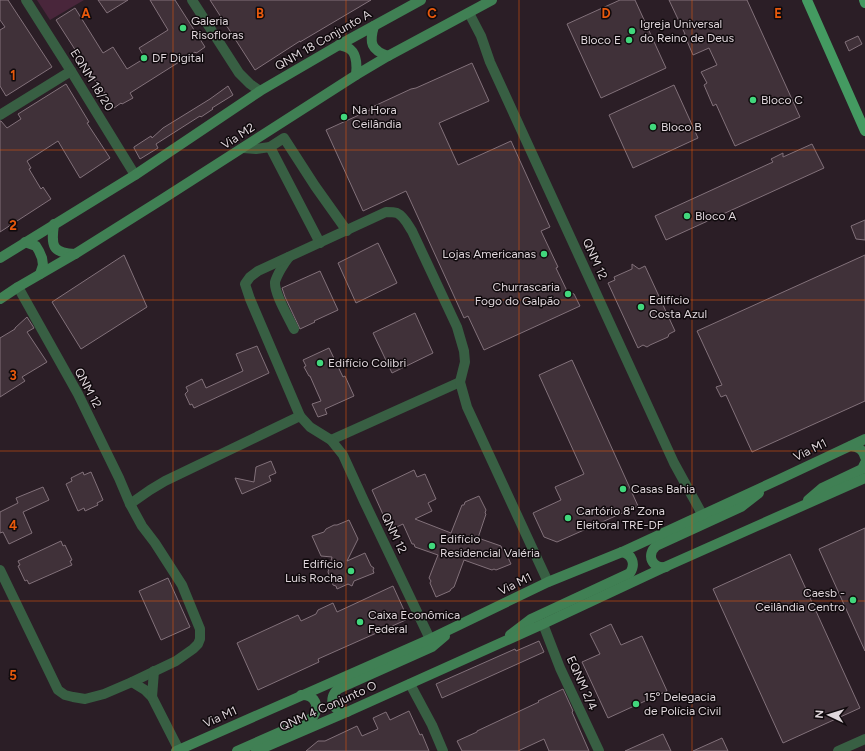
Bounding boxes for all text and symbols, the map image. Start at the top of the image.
text: A [81,6,91,21]
text: B [256,6,264,21]
text: C [427,6,437,21]
text: D [601,6,611,21]
text: E [774,6,782,21]
street label: QNM 18 Conjunto A [272,7,374,73]
place label: Galeria Risofloras [191,14,244,42]
place label: Igreja Universal do Reino de Deus [640,17,734,45]
marker: Galeria Risofloras [178,23,188,33]
marker: Igreja Universal do Reino de Deus [627,26,637,36]
place label: Bloco E [581,33,621,47]
marker: Bloco E [624,35,634,45]
street label: EQNM 18/20 [67,46,117,114]
place label: DF Digital [152,51,204,65]
marker: DF Digital [139,53,149,63]
text: 1 [10,68,16,83]
place label: Bloco C [761,93,803,107]
marker: Bloco C [748,95,758,105]
place label: Na Hora Ceilândia [352,103,401,131]
marker: Na Hora Ceilândia [339,112,349,122]
street label: Via M2 [219,120,257,152]
place label: Bloco B [661,120,702,134]
marker: Bloco B [648,122,658,132]
place label: Bloco A [695,209,736,223]
marker: Bloco A [682,211,692,221]
text: 2 [9,218,17,233]
street label: QNM 12 [580,236,610,282]
place label: Lojas Americanas [442,247,536,261]
marker: Lojas Americanas [539,249,549,259]
place label: Churrascaria Fogo do Galpão [475,280,560,308]
marker: Churrascaria Fogo do Galpão [563,289,573,299]
place label: Edifício Costa Azul [649,293,707,321]
marker: Edifício Costa Azul [636,302,646,312]
place label: Edifício Colibri [328,356,406,370]
marker: Edifício Colibri [315,358,325,368]
street label: QNM 12 [72,366,104,410]
text: 3 [9,368,17,383]
street label: Via M1 [791,436,829,464]
place label: Casas Bahia [631,482,695,496]
marker: Casas Bahia [618,484,628,494]
place label: Cartório 8ª Zona Eleitoral TRE-DF [576,504,665,532]
street label: QNM 12 [378,510,410,556]
marker: Cartório 8ª Zona Eleitoral TRE-DF [563,513,573,523]
text: 4 [9,518,17,533]
place label: Edifício Residencial Valéria [440,532,540,560]
marker: Edifício Residencial Valéria [427,541,437,551]
place label: Edifício Luis Rocha [285,557,343,585]
marker: Edifício Luis Rocha [346,566,356,576]
street label: Via M1 [496,570,534,598]
place label: Caesb - Ceilândia Centro [755,586,845,614]
marker: Caesb - Ceilândia Centro [848,595,858,605]
place label: Caixa Econômica Federal [368,608,460,636]
marker: Caixa Econômica Federal [355,617,365,627]
street label: EQNM 2/4 [564,654,600,713]
text: 5 [9,668,17,683]
street label: QNM 4 Conjunto O [277,678,379,734]
place label: 15º Delegacia de Polícia Civil [644,690,721,718]
north arrow [809,695,849,735]
marker: 15º Delegacia de Polícia Civil [631,699,641,709]
street label: Via M1 [201,703,239,731]
text: N [813,710,826,719]

